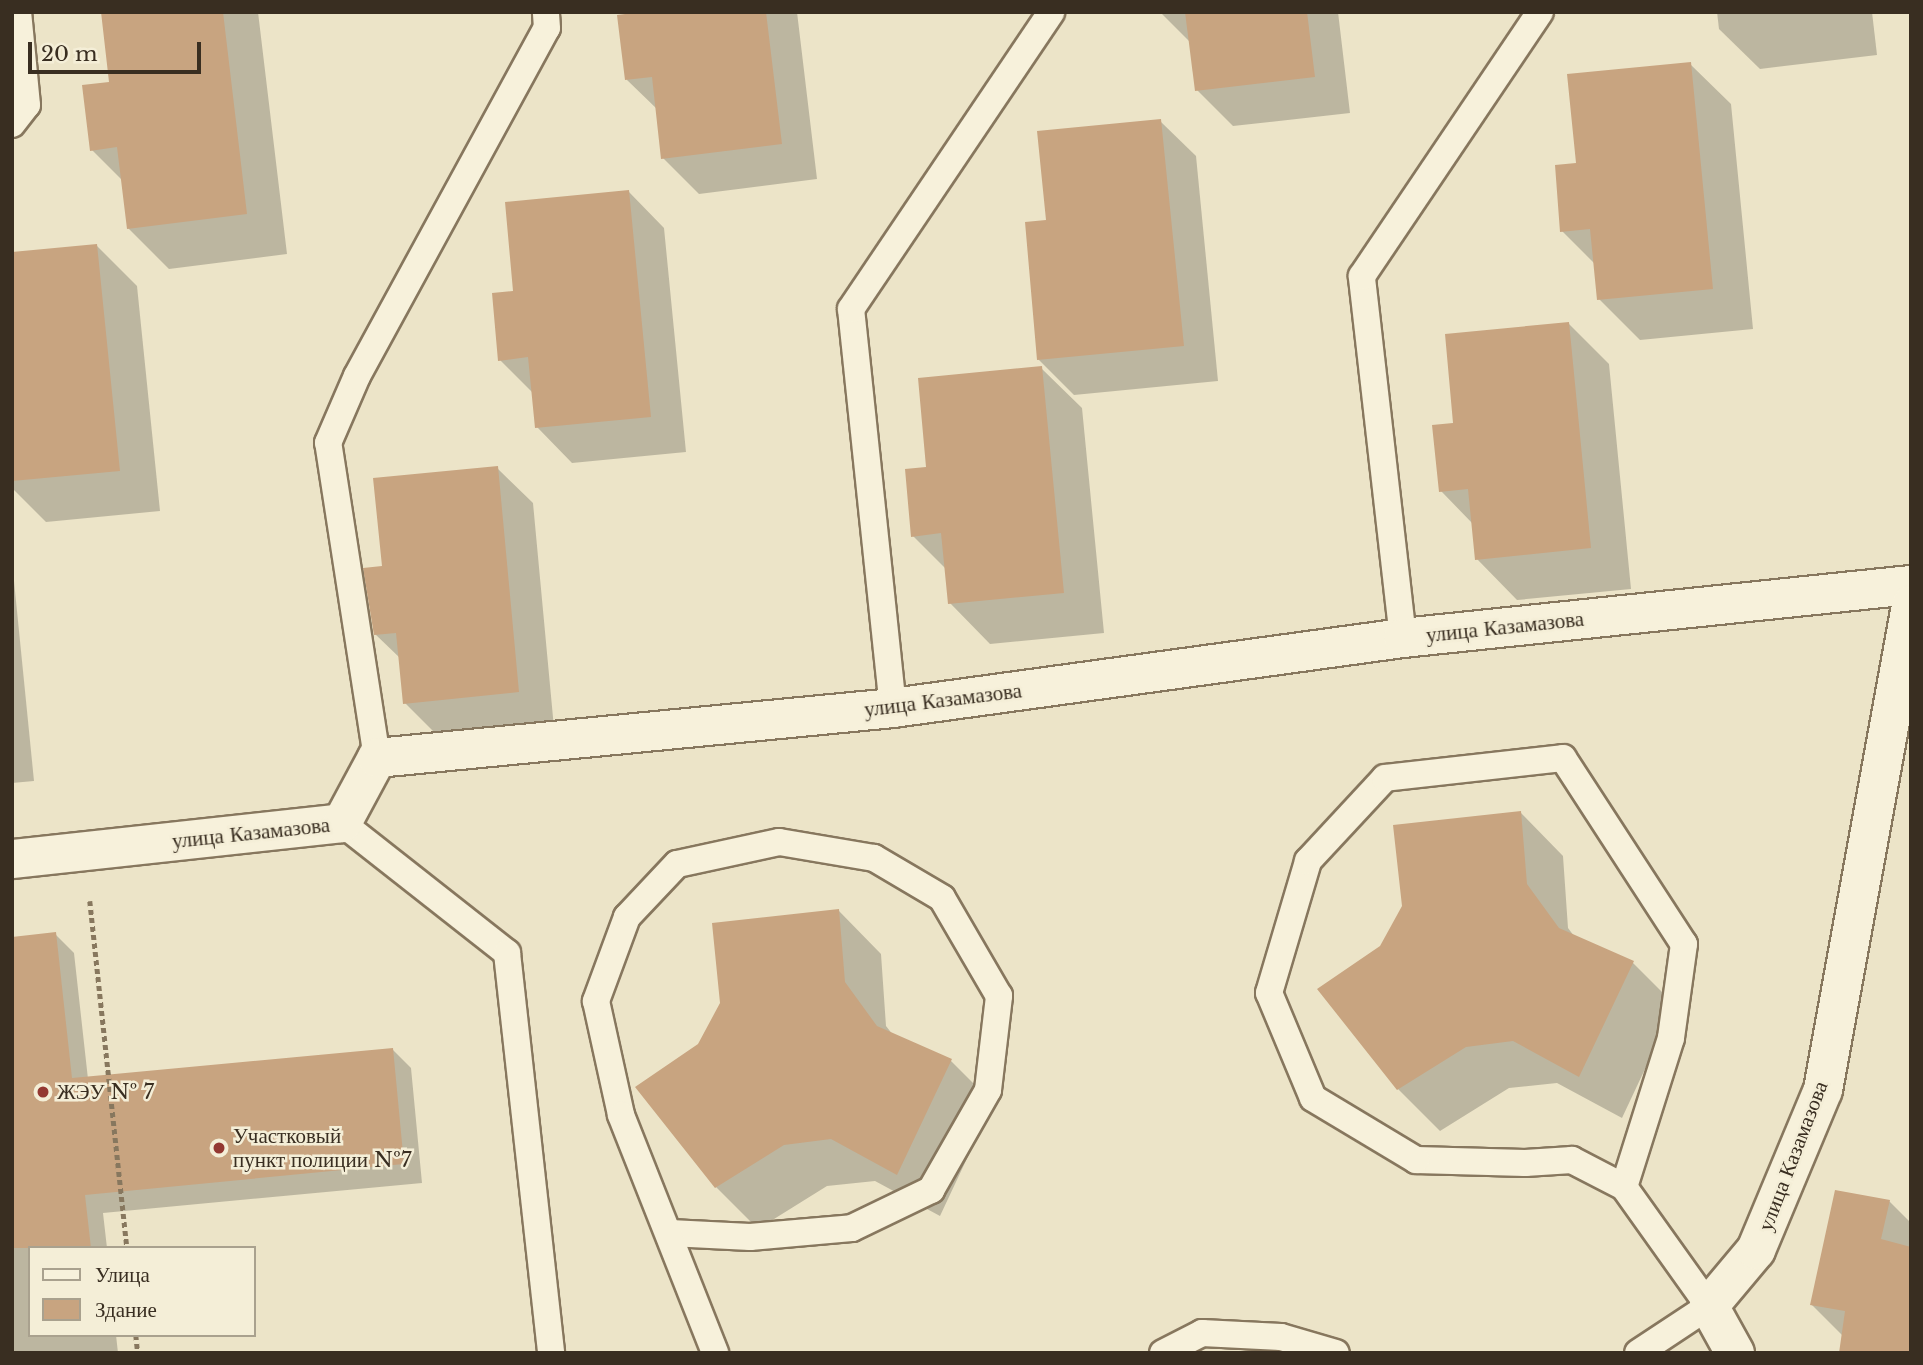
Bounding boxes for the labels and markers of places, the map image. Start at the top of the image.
place label: ЖЭУ № 7 [57,1079,154,1105]
marker: ЖЭУ № 7 [35,1084,51,1100]
place label: Участковый пункт полиции №7 [233,1123,412,1173]
marker: Участковый пункт полиции №7 [211,1140,227,1156]

